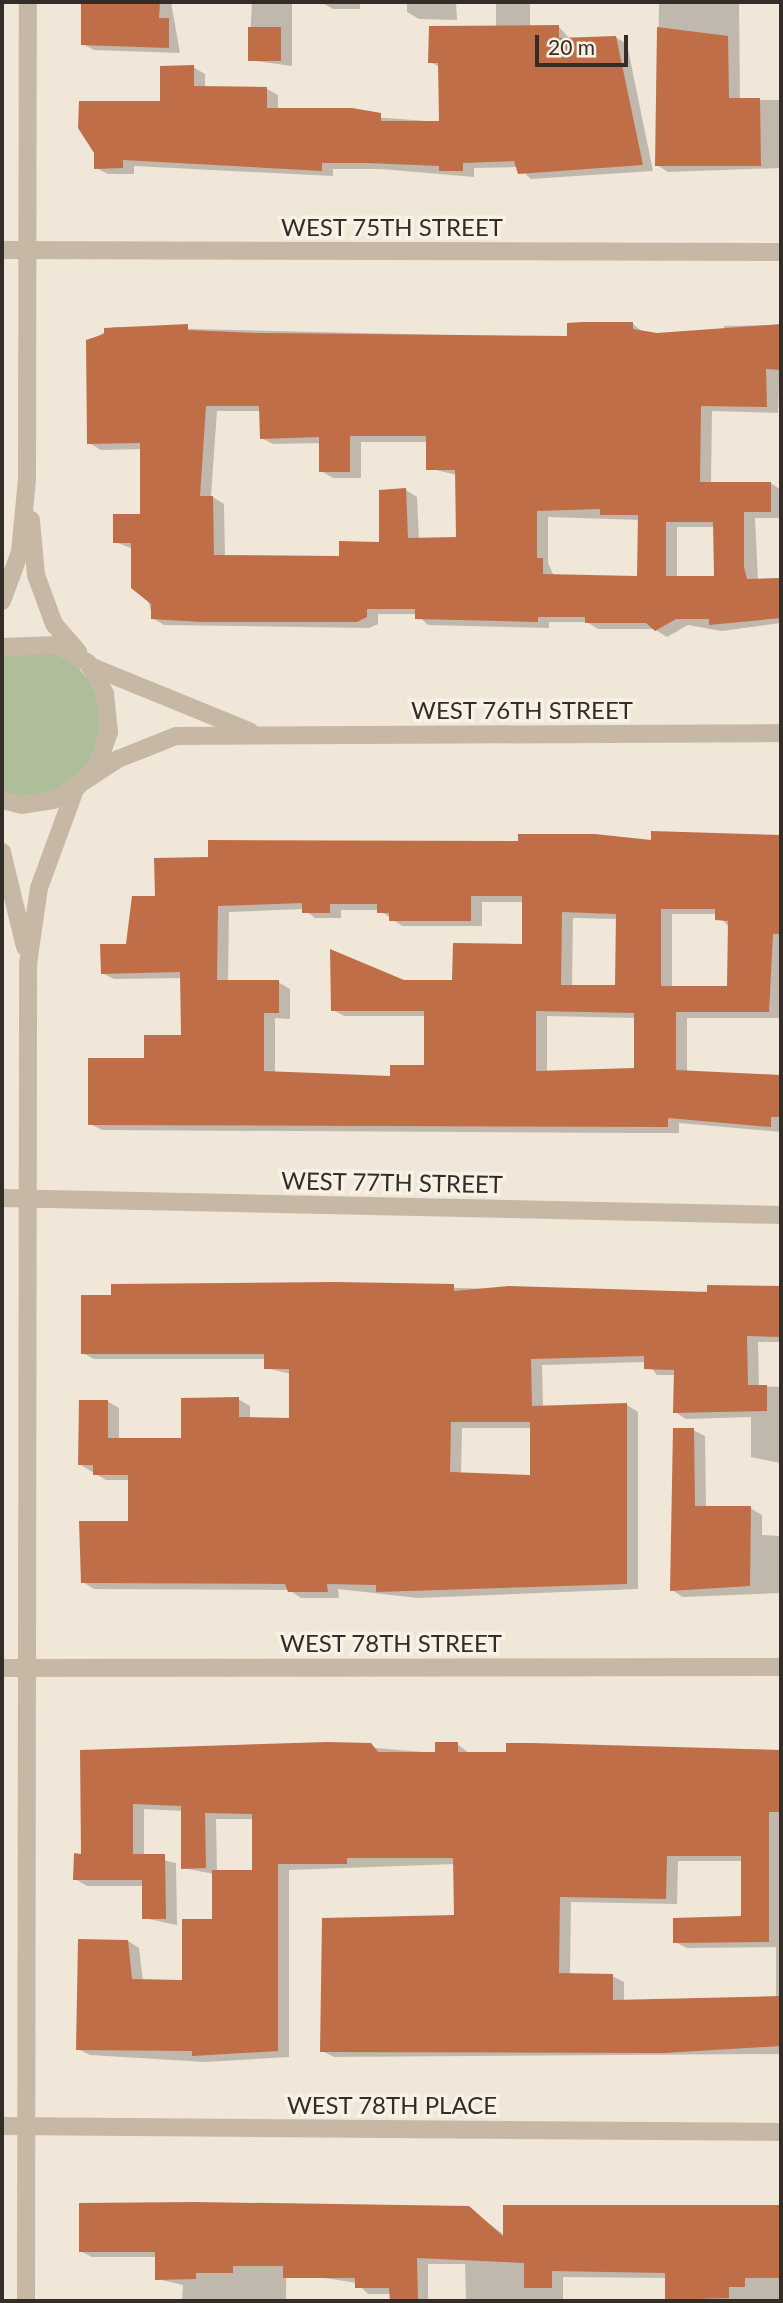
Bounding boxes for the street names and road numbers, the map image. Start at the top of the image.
street label: WEST 75TH STREET [281,213,503,241]
street label: WEST 76TH STREET [411,696,633,724]
street label: WEST 77TH STREET [280,1166,504,1198]
street label: WEST 78TH STREET [280,1629,502,1657]
street label: WEST 78TH PLACE [287,2091,497,2119]

